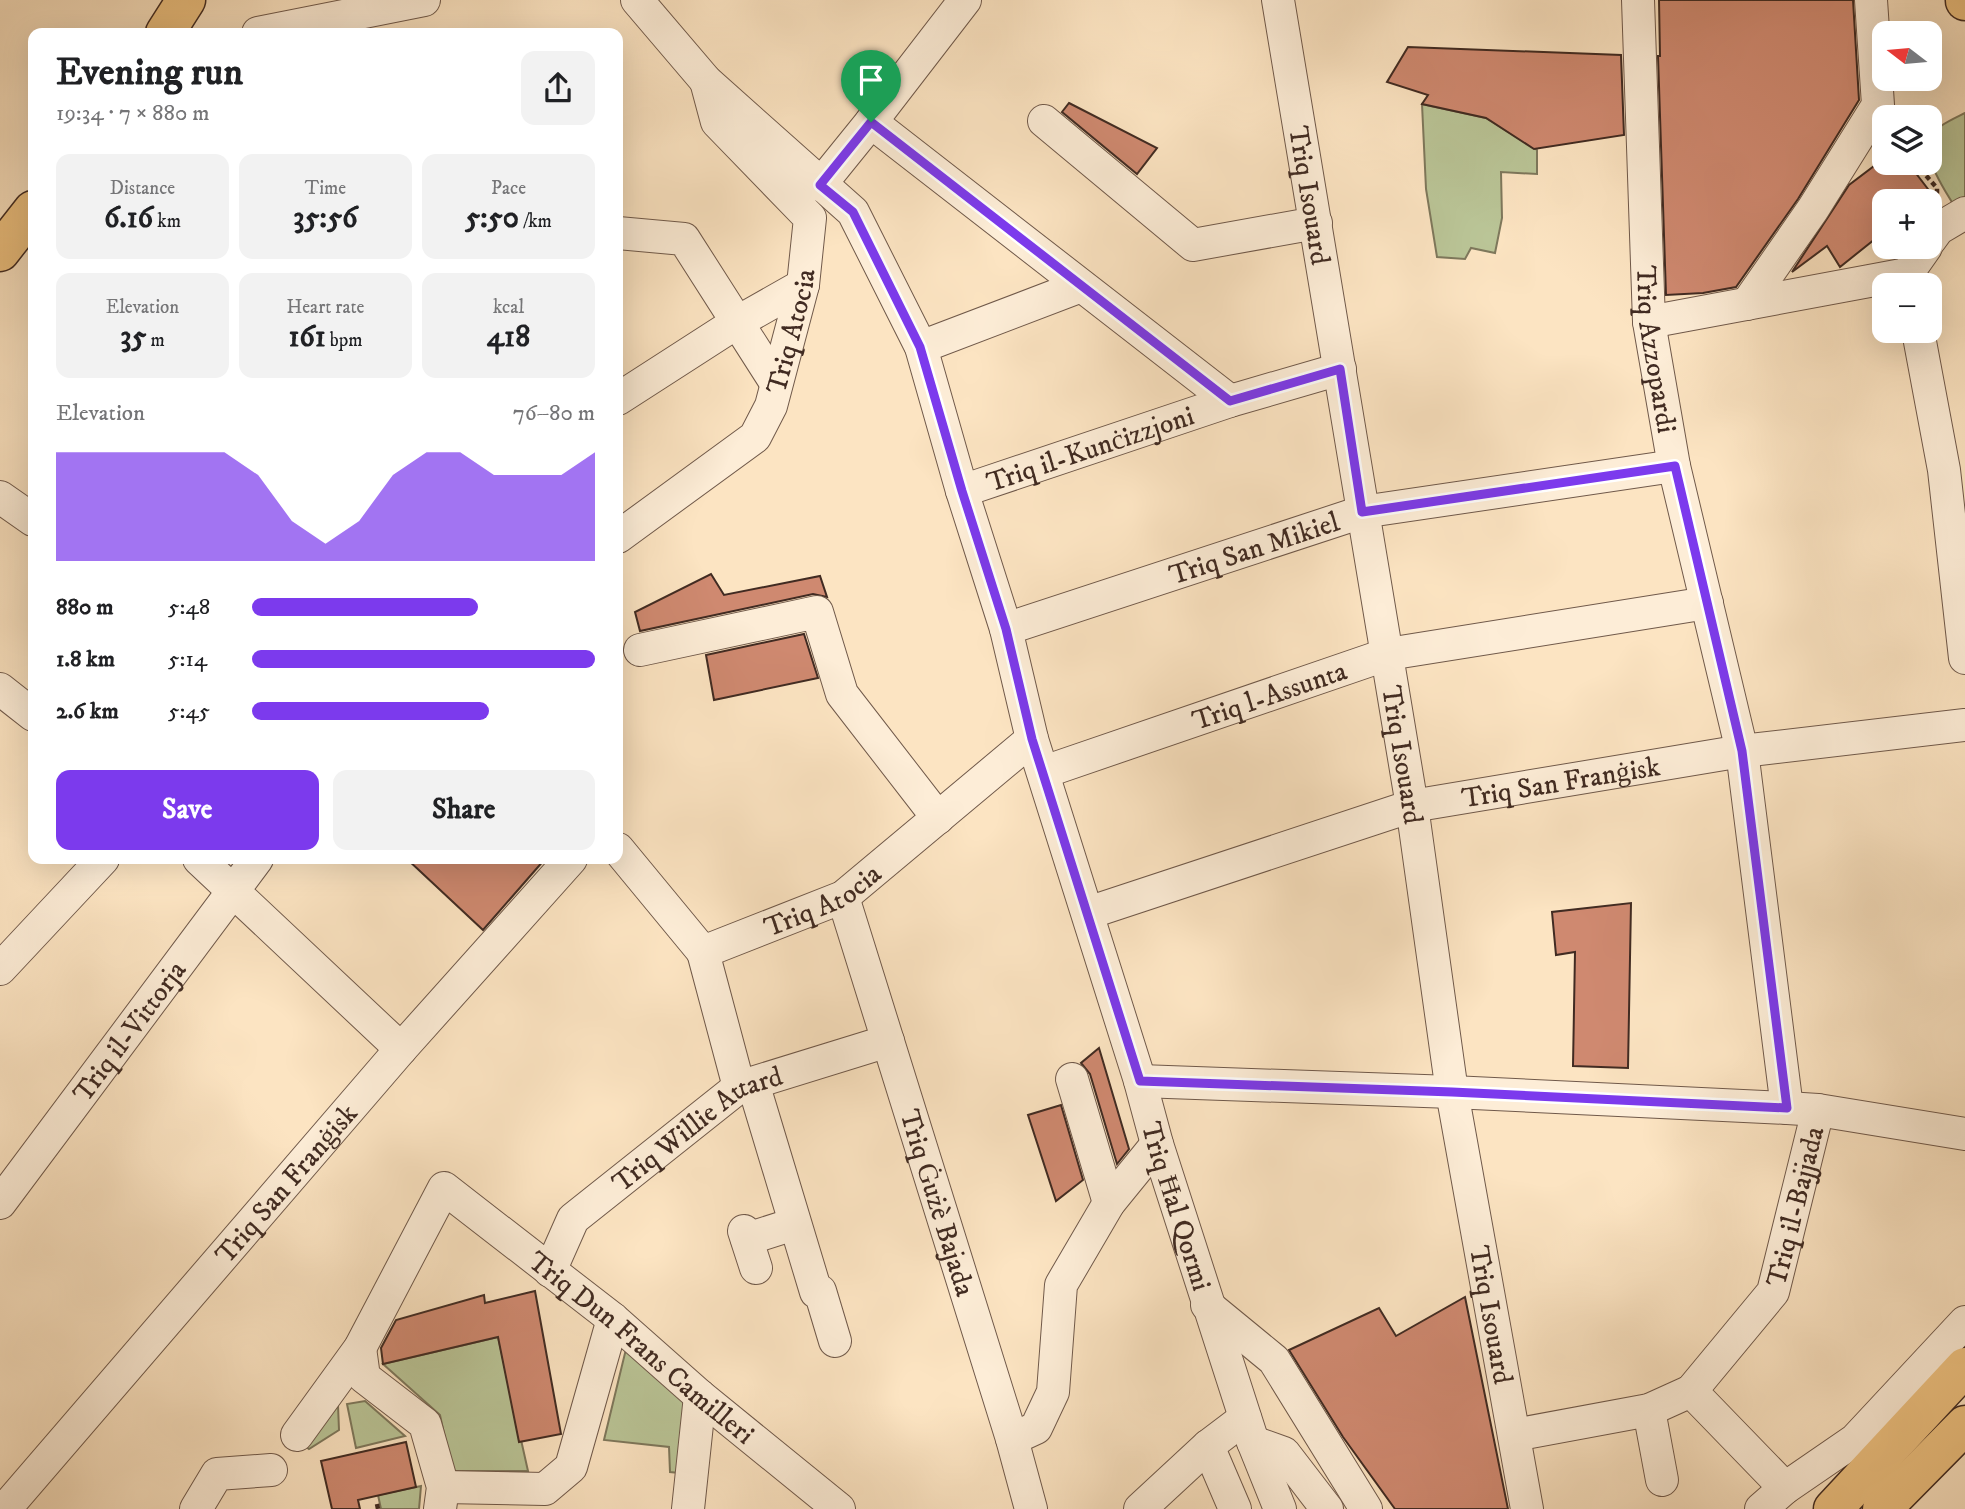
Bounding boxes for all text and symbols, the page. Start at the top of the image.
north arrow [1872,21,1942,91]
map controls [1872,21,1942,343]
text: Evening run [56,49,243,97]
pin [841,50,901,122]
button: share [521,51,595,125]
icon: arrive [852,61,890,99]
text: 19:34 · 7 × 880 m [56,99,210,128]
button: layers [1872,105,1942,175]
street label: Triq Isouard [1280,124,1338,268]
text: Distance [110,177,175,200]
text: Time [305,177,346,200]
text: Pace [491,177,526,200]
button: + [1872,189,1942,259]
text: 6.16 [104,200,153,237]
text: 35:56 [293,200,358,237]
text: 5:50 [465,200,519,237]
text: km [153,210,181,233]
text: /km [519,210,552,233]
street label: Triq Azzopardi [1628,265,1684,436]
street label: Triq Atocia [759,267,824,398]
button: − [1872,273,1942,343]
text: Elevation [106,296,179,319]
text: Heart rate [287,296,364,319]
text: kcal [493,296,524,319]
text: 35 [120,319,146,356]
text: 161 [288,319,326,356]
text: 418 [487,319,530,356]
text: m [146,329,165,352]
text: bpm [326,329,363,352]
street label: Triq il-Kunċizzjoni [982,398,1199,501]
text: Elevation [56,399,145,428]
text: 76–80 m [513,399,595,428]
street label: Triq San Mikiel [1165,504,1345,593]
text: 880 m [56,593,114,622]
text: 5:48 [168,593,210,622]
text: 1.8 km [56,645,115,674]
text: 5:14 [168,645,207,674]
street label: Triq l-Assunta [1188,653,1352,739]
street label: Triq Isouard [1373,683,1430,826]
text: 2.6 km [56,697,119,726]
text: 5:45 [168,697,210,726]
street label: Triq San Franġisk [1459,749,1663,816]
button: Save [56,770,319,850]
button: Share [333,770,595,850]
street label: Triq Atocia [759,857,889,945]
street label: Triq il-Vittorja [66,954,194,1109]
street label: Triq Willie Attard [605,1059,787,1200]
street label: Triq San Franġisk [208,1097,365,1271]
street label: Triq Ġużè Bajada [891,1105,982,1301]
street label: Triq Ħal Qormi [1133,1118,1219,1295]
street label: Triq il-Bajjada [1759,1123,1832,1290]
street label: Triq Isouard [1461,1243,1520,1387]
street label: Triq Dun Frans Camilleri [521,1244,761,1452]

